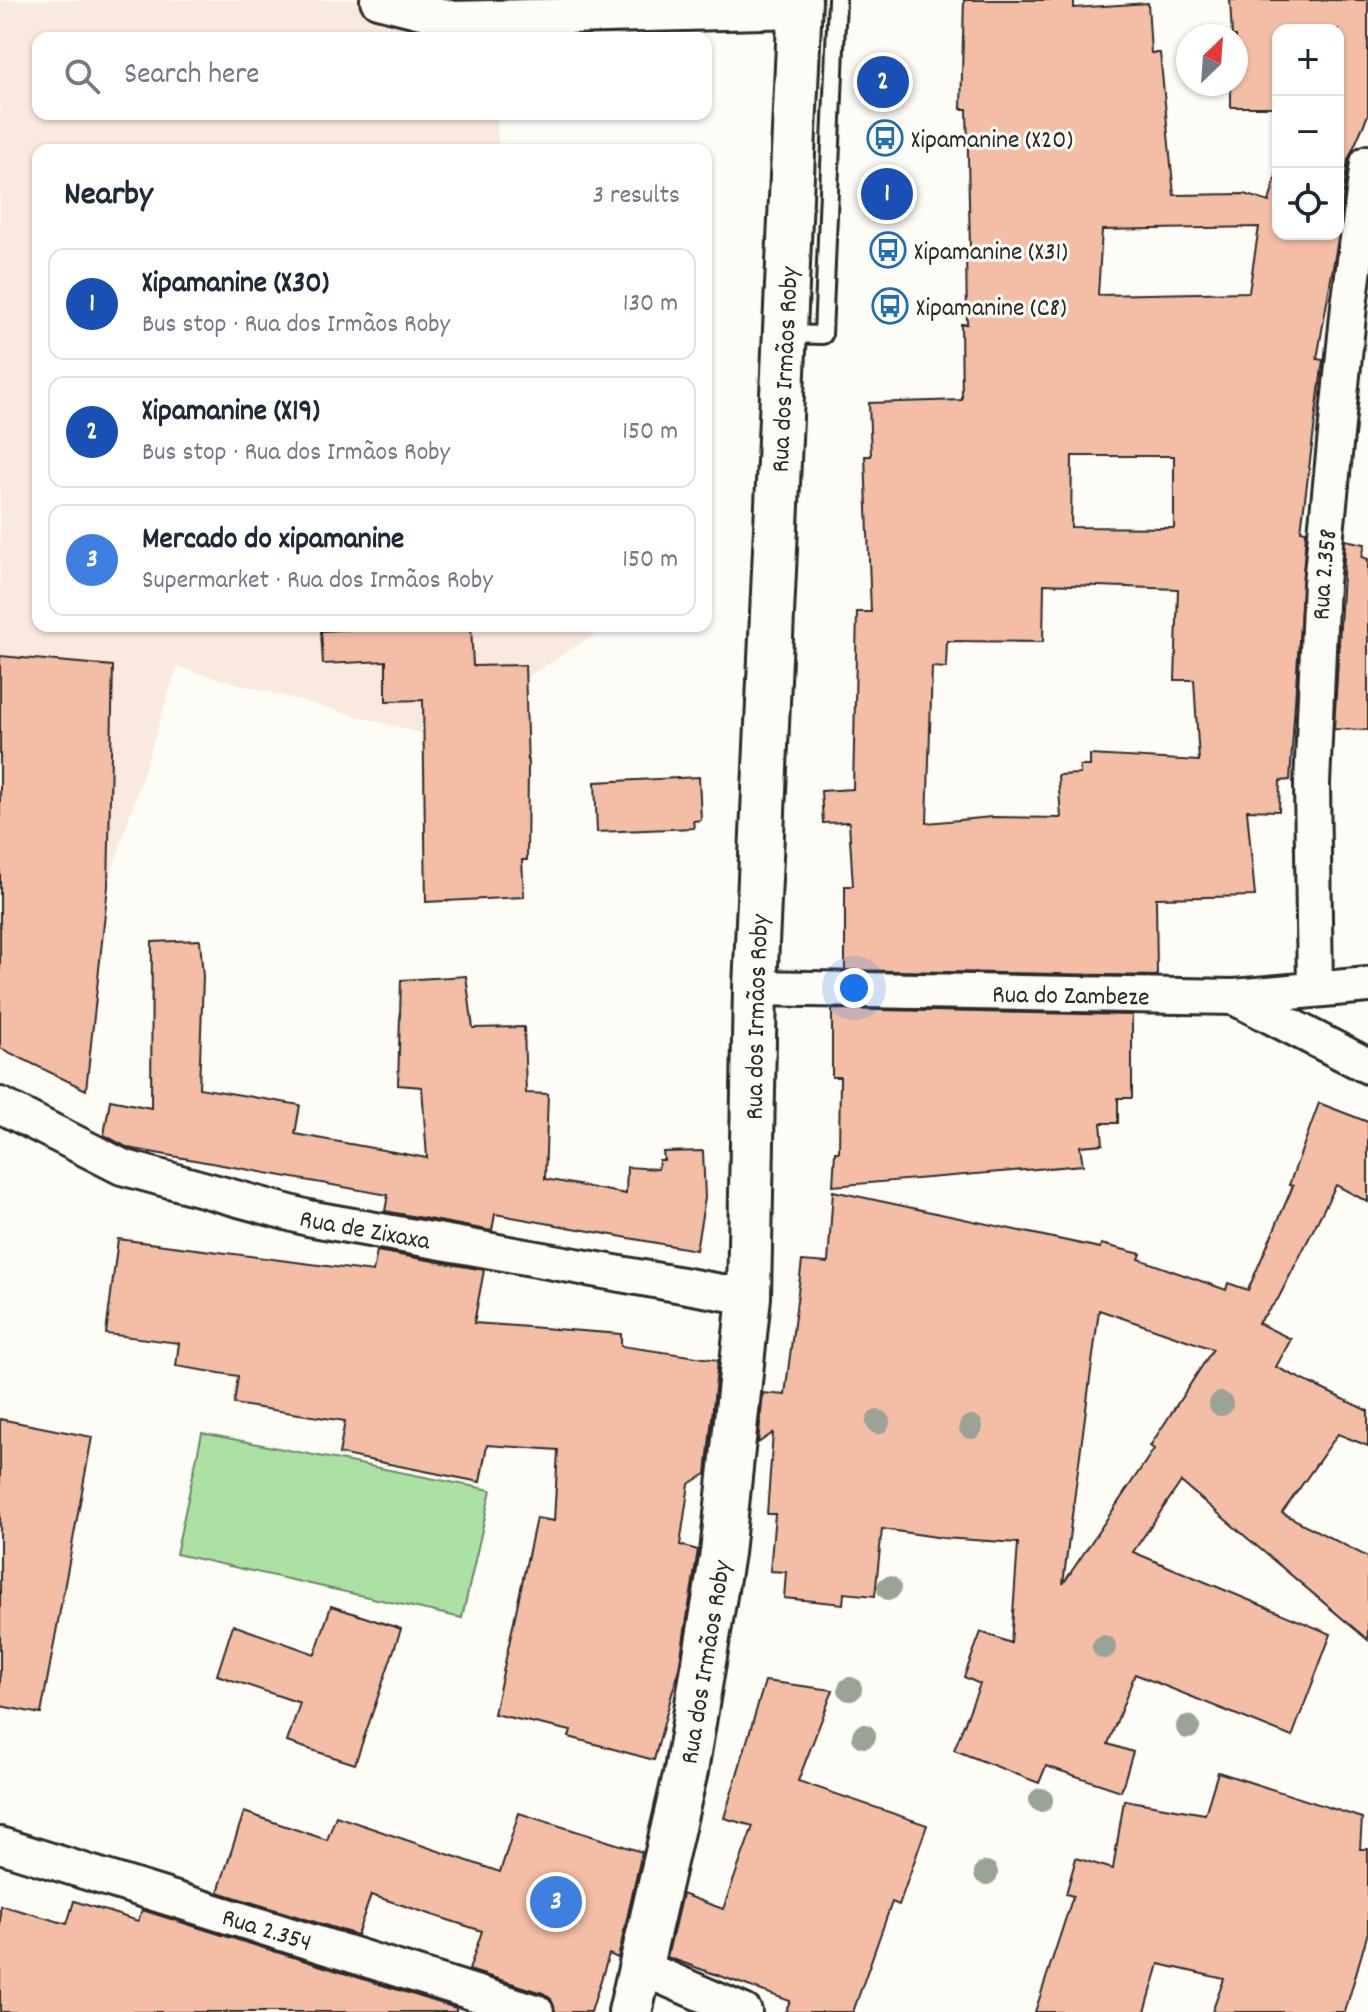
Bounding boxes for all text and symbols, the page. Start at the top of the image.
north arrow [1176,24,1248,96]
map controls [1272,24,1344,240]
button: + [1272,24,1344,96]
search box [32,32,712,120]
pin: 2 [857,52,909,112]
icon: search [60,54,104,98]
text: Search here [124,55,260,98]
button: − [1272,96,1344,168]
bus stop icon: Xipamanine (X20) [866,119,904,157]
place label: Xipamanine (X20) [911,123,1073,160]
pin: 1 [861,164,913,224]
button: locate [1272,168,1344,240]
text: Nearby [64,172,153,221]
text: 3 results [593,178,680,215]
bus stop icon: Xipamanine (X31) [869,231,907,269]
place label: Xipamanine (X31) [914,235,1068,272]
text: Xipamanine (X30) [142,264,329,307]
street label: Rua dos Irmãos Roby [764,266,810,473]
text: 1 [89,286,95,323]
text: 130 m [623,286,678,323]
bus stop icon: Xipamanine (C8) [871,287,909,325]
place label: Xipamanine (C8) [916,291,1067,328]
text: Bus stop · Rua dos Irmãos Roby [142,307,450,344]
text: Xipamanine (X19) [142,392,320,435]
text: 2 [86,414,98,451]
text: 150 m [622,414,678,451]
text: Bus stop · Rua dos Irmãos Roby [142,435,450,472]
text: Mercado do xipamanine [142,520,404,563]
street label: Rua 2.358 [1304,527,1348,621]
text: 3 [86,542,98,579]
text: 150 m [622,542,678,579]
text: Supermarket · Rua dos Irmãos Roby [142,563,493,600]
street label: Rua dos Irmãos Roby [737,913,780,1120]
your location [834,968,874,1008]
street label: Rua do Zambeze [992,977,1150,1017]
street label: Rua de Zixaxa [295,1202,434,1262]
street label: Rua dos Irmãos Roby [672,1557,743,1767]
pin: 3 [530,1872,582,1932]
street label: Rua 2.354 [217,1900,316,1963]

